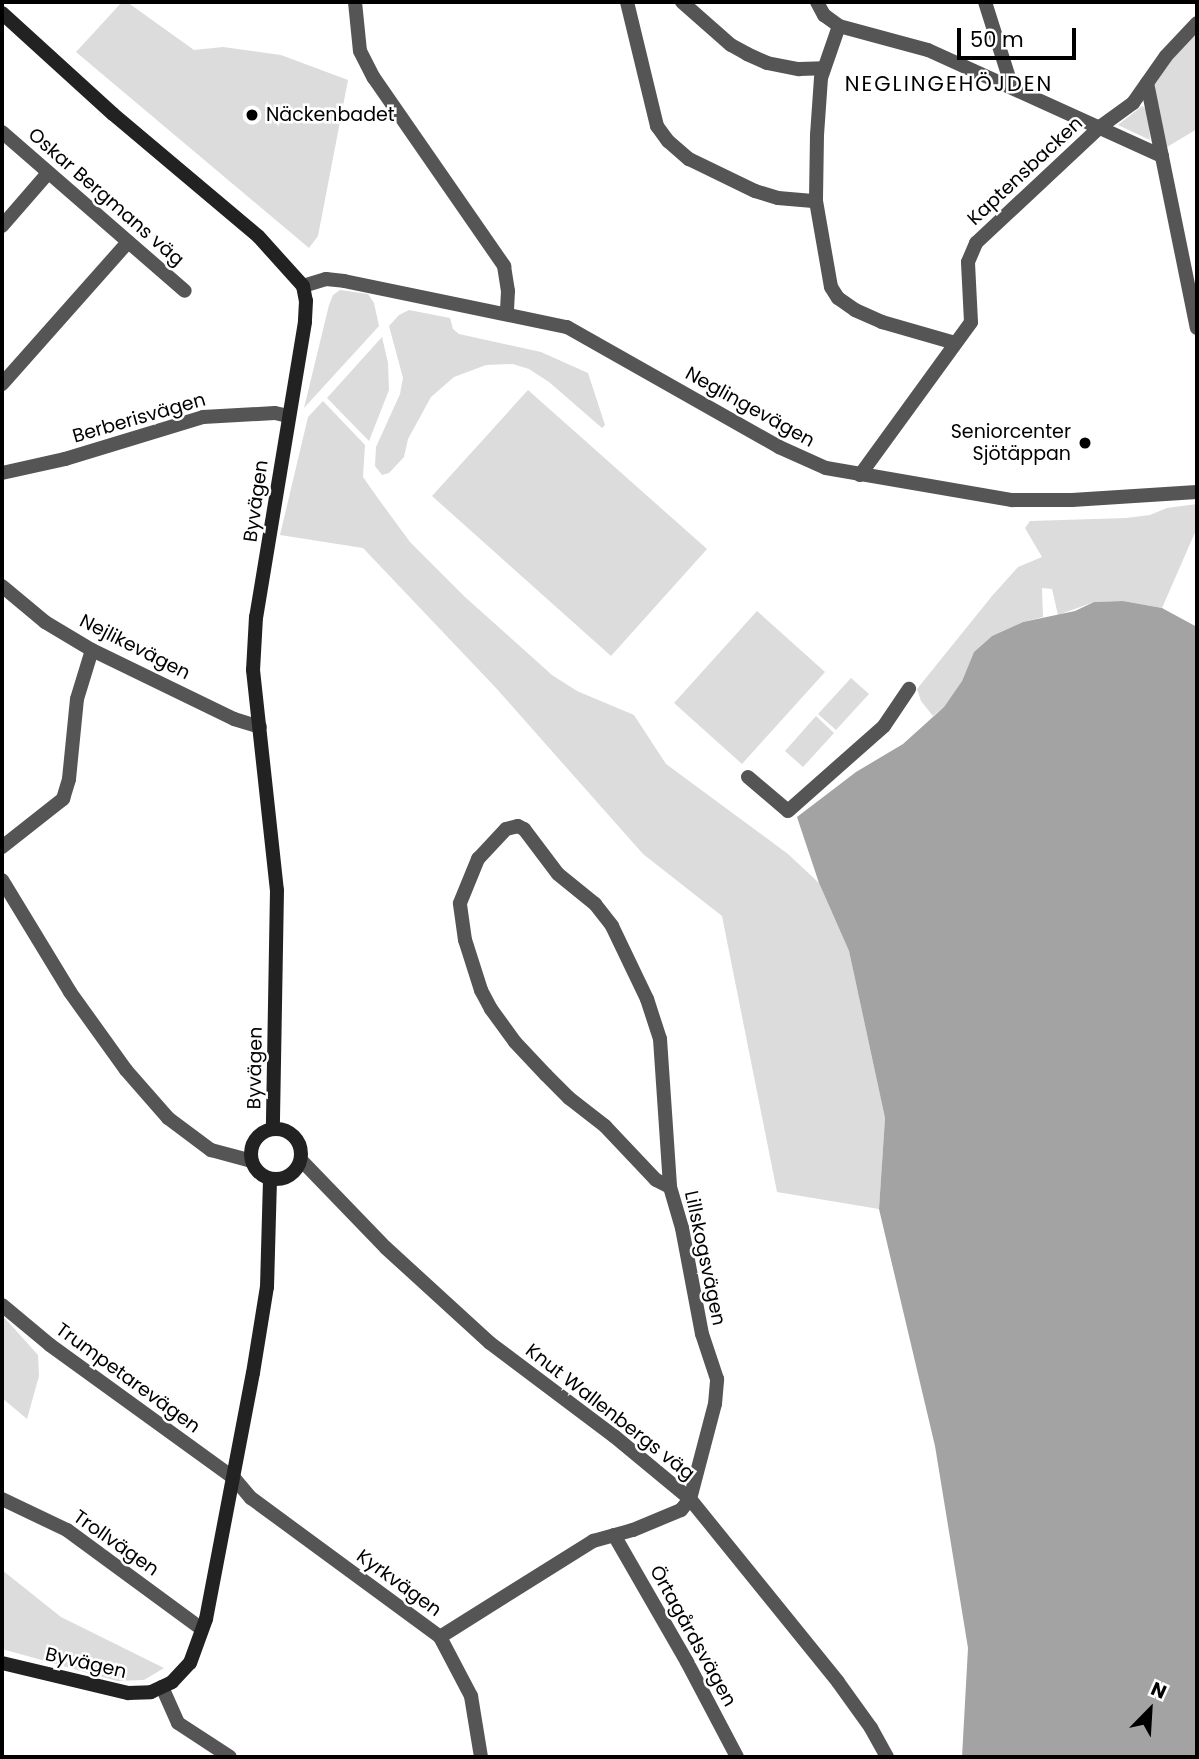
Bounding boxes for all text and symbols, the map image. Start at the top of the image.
scale bar [961,14,1080,58]
text: 50 m [970,25,1024,54]
district label: NEGLINGEHÖJDEN [846,71,1052,97]
place label: Näckenbadet [266,104,395,126]
marker: Näckenbadet [244,107,260,123]
street label: Kaptensbacken [963,112,1087,230]
street label: Oskar Bergmans väg [23,123,189,271]
street label: Neglingevägen [681,362,819,452]
street label: Berberisvägen [70,388,208,448]
place label: Seniorcenter Sjötäppan [951,421,1071,465]
marker: Seniorcenter Sjötäppan [1077,435,1093,451]
street label: Byvägen [239,459,273,543]
street label: Nejlikevägen [76,609,194,685]
street label: Byvägen [243,1026,267,1110]
street label: Lillskogsvägen [680,1189,730,1327]
street label: Trumpetarevägen [51,1318,205,1438]
street label: Knut Wallenbergs väg [521,1339,699,1485]
street label: Trollvägen [69,1505,163,1581]
street label: Kyrkvägen [352,1545,446,1621]
street label: Örtagårdsvägen [645,1562,741,1710]
street label: Byvägen [43,1643,129,1683]
north arrow [1115,1675,1185,1745]
text: N [1147,1675,1171,1706]

